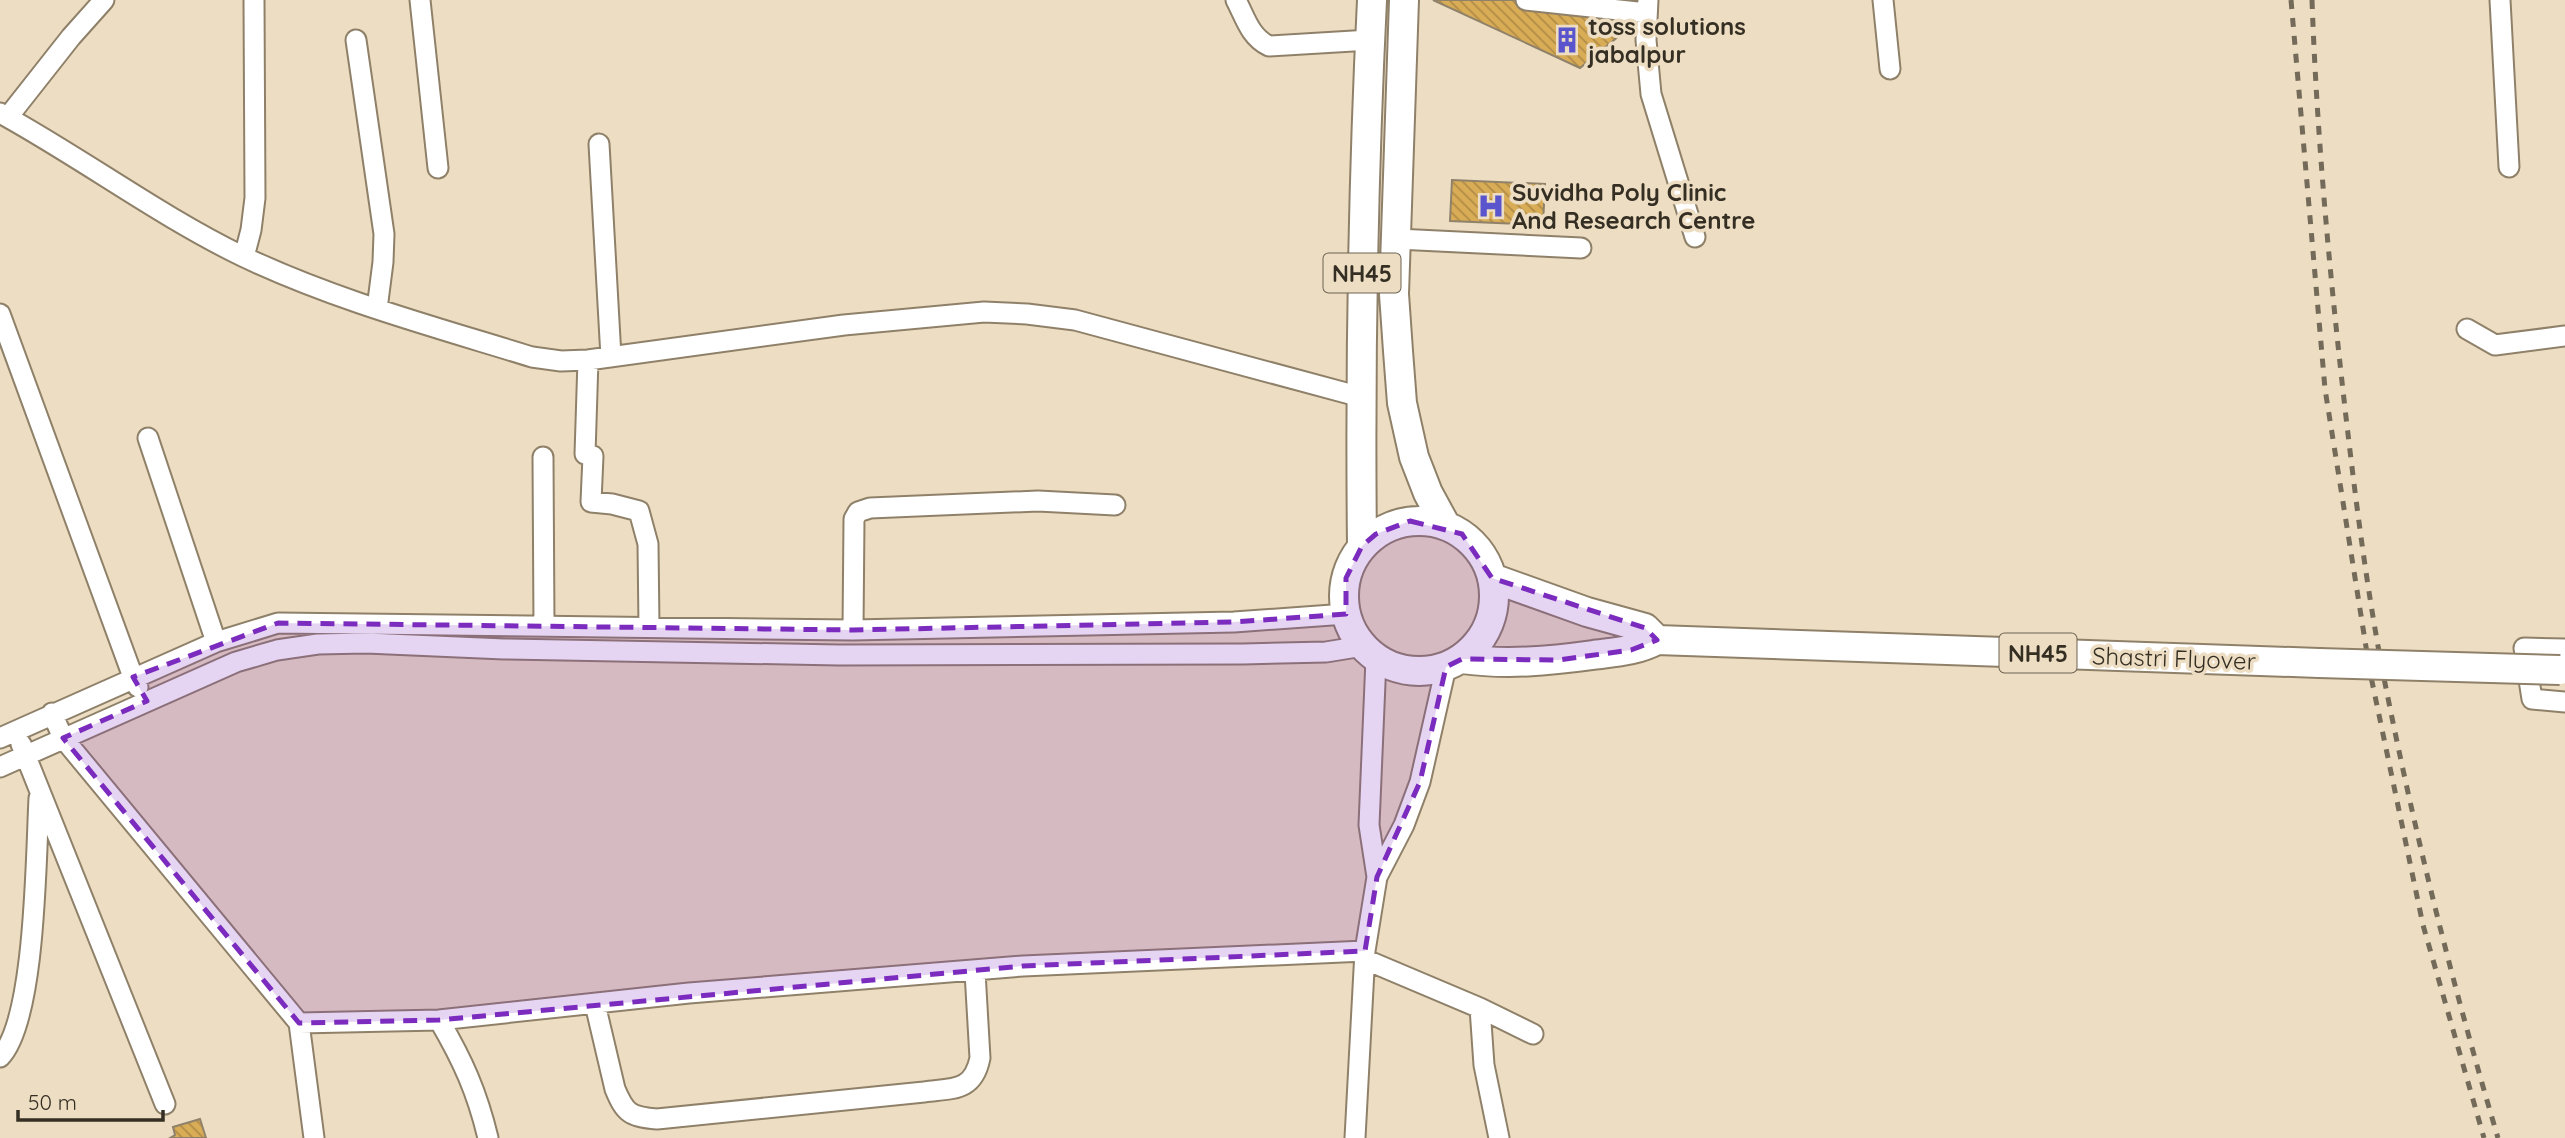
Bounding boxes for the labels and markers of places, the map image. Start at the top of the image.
place label: toss solutions jabalpur [1587,11,1746,69]
building icon: toss solutions jabalpur [1552,25,1582,55]
place label: Suvidha Poly Clinic And Research Centre [1512,177,1755,235]
hospital icon: Suvidha Poly Clinic And Research Centre [1476,191,1506,221]

